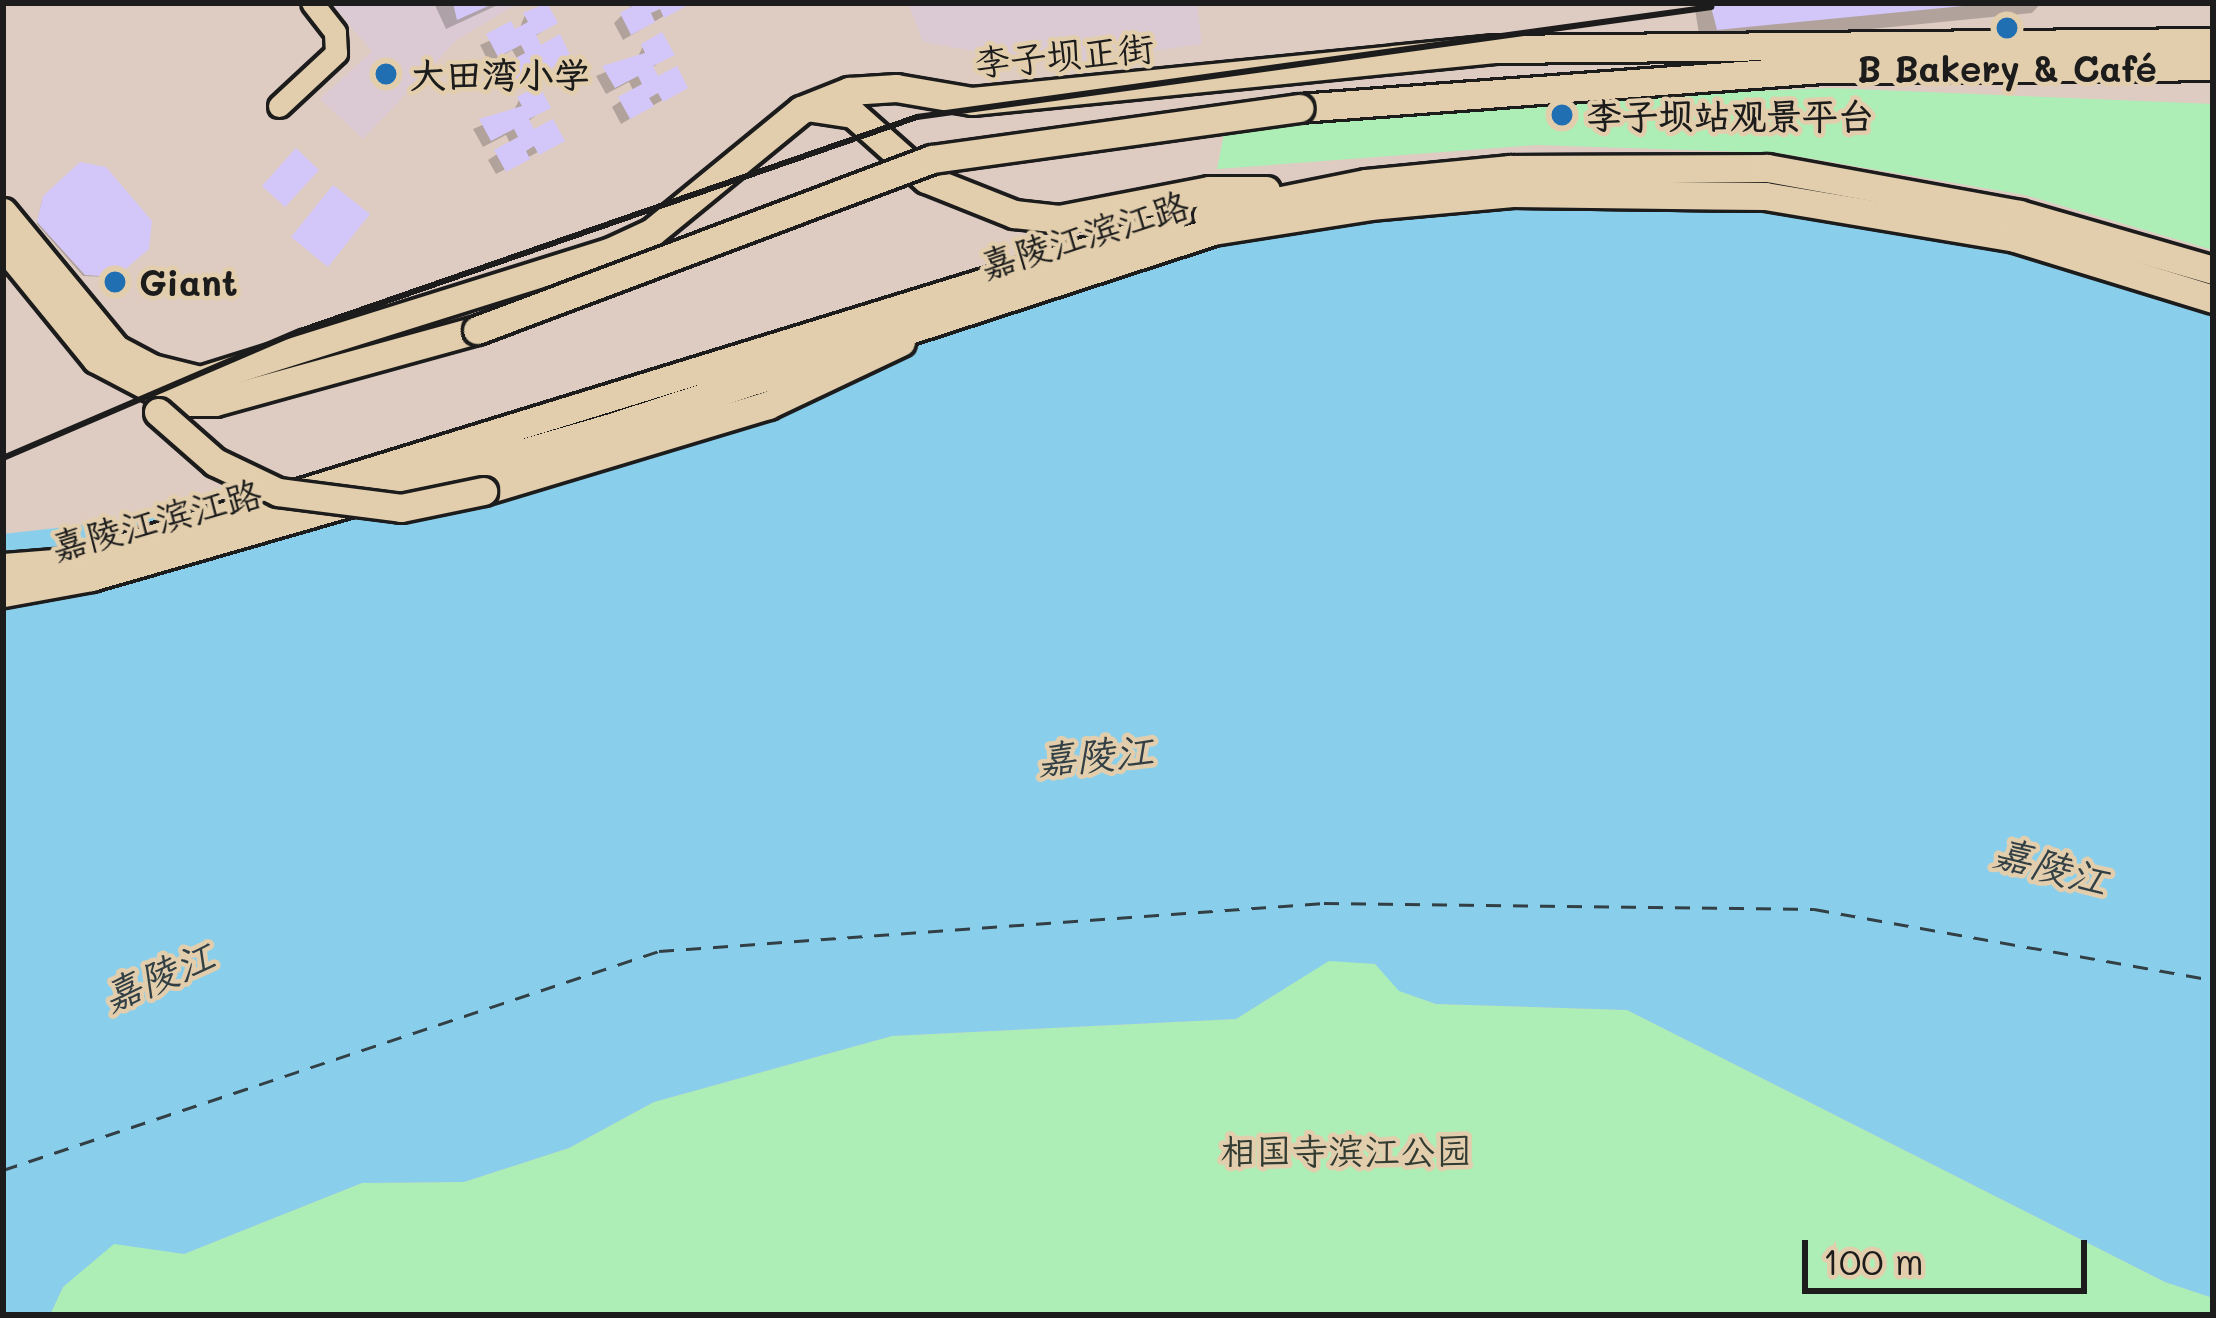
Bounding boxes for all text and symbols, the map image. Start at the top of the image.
marker: B Bakery & Café [1994,15,2020,41]
street label: 李子坝正街 [972,25,1156,83]
place label: B Bakery & Café [1857,46,2157,90]
place label: 大田湾小学 [410,52,590,96]
marker: 大田湾小学 [373,61,399,87]
place label: 李子坝站观景平台 [1586,93,1874,137]
marker: 李子坝站观景平台 [1549,102,1575,128]
street label: 嘉陵江滨江路 [974,182,1194,286]
place label: Giant [139,260,238,304]
marker: Giant [102,269,128,295]
street label: 嘉陵江滨江路 [46,470,266,568]
water label: 嘉陵江 [1035,727,1155,783]
water label: 嘉陵江 [1988,827,2114,905]
water label: 嘉陵江 [95,932,221,1020]
park label: 相国寺滨江公园 [1220,1128,1472,1172]
scale bar [1808,1216,2093,1290]
text: 100 m [1823,1237,1924,1284]

